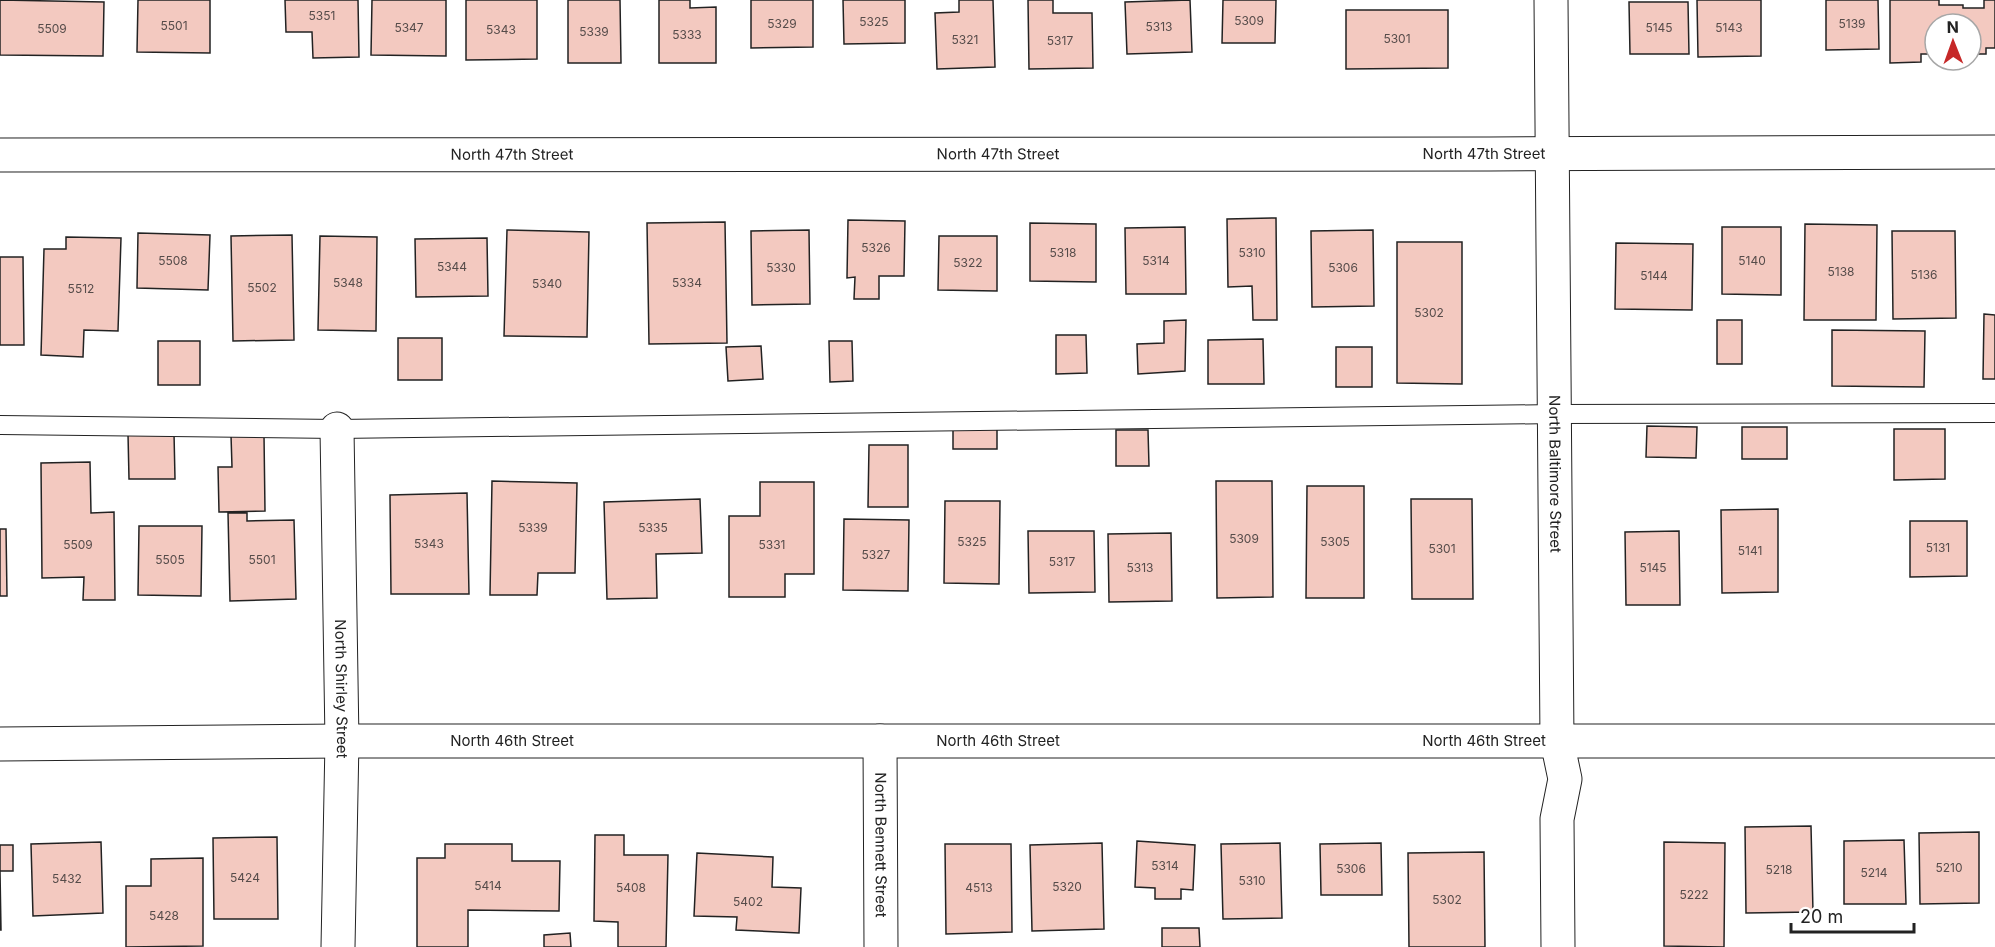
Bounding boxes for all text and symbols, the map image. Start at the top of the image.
house number: 5351 [309,8,335,23]
north arrow [1923,12,1983,72]
house number: 5309 [1234,13,1264,28]
house number: 5325 [859,14,889,29]
house number: 5329 [767,16,797,31]
house number: 5139 [1838,16,1866,31]
text: N [1946,17,1959,37]
house number: 5501 [160,18,188,33]
house number: 5313 [1146,19,1173,34]
house number: 5347 [394,20,424,35]
house number: 5145 [1645,20,1673,35]
house number: 5143 [1715,20,1743,35]
house number: 5509 [37,21,67,36]
house number: 5343 [486,22,516,37]
house number: 5339 [579,24,609,39]
house number: 5333 [672,27,702,42]
house number: 5301 [1383,31,1411,46]
house number: 5321 [952,32,978,47]
house number: 5317 [1047,33,1073,48]
street label: North 47th Street [937,144,1059,163]
street label: North 47th Street [1423,144,1546,163]
street label: North 47th Street [451,145,573,164]
house number: 5326 [861,240,891,255]
house number: 5318 [1049,245,1077,260]
house number: 5310 [1238,245,1266,260]
house number: 5508 [158,253,188,268]
house number: 5314 [1142,253,1170,268]
house number: 5140 [1738,253,1766,268]
house number: 5322 [953,255,983,270]
house number: 5344 [437,259,467,274]
house number: 5330 [766,260,796,275]
house number: 5306 [1328,260,1358,275]
house number: 5138 [1827,264,1855,279]
house number: 5136 [1910,267,1938,282]
house number: 5144 [1640,268,1668,283]
house number: 5348 [333,275,363,290]
house number: 5334 [672,275,702,290]
house number: 5340 [532,276,562,291]
house number: 5502 [247,280,277,295]
house number: 5512 [68,281,94,296]
house number: 5302 [1414,305,1444,320]
street label: North Baltimore Street [1545,395,1565,553]
house number: 5339 [518,520,548,535]
house number: 5335 [638,520,668,535]
house number: 5309 [1229,531,1259,546]
house number: 5325 [957,534,987,549]
house number: 5305 [1320,534,1350,549]
house number: 5343 [414,536,444,551]
house number: 5509 [63,537,93,552]
house number: 5331 [759,537,786,552]
house number: 5131 [1926,540,1950,555]
house number: 5301 [1428,541,1456,556]
house number: 5141 [1738,543,1762,558]
house number: 5327 [862,547,891,562]
house number: 5505 [155,552,185,567]
house number: 5501 [248,552,276,567]
house number: 5317 [1049,554,1075,569]
house number: 5313 [1127,560,1154,575]
house number: 5145 [1639,560,1667,575]
street label: North Shirley Street [331,619,352,759]
street label: North 46th Street [450,731,574,750]
street label: North 46th Street [936,731,1060,750]
street label: North 46th Street [1422,731,1546,750]
street label: North Bennett Street [871,772,891,918]
house number: 5314 [1151,858,1179,873]
house number: 5210 [1935,860,1963,875]
house number: 5306 [1336,861,1366,876]
house number: 5218 [1766,862,1792,877]
house number: 5214 [1860,865,1888,880]
house number: 5424 [230,870,260,885]
house number: 5432 [52,871,82,886]
house number: 5310 [1238,873,1266,888]
house number: 5414 [474,878,502,893]
house number: 5320 [1052,879,1082,894]
house number: 5408 [616,880,646,895]
house number: 4513 [965,880,993,895]
house number: 5222 [1679,887,1709,902]
house number: 5302 [1432,892,1462,907]
house number: 5402 [733,894,763,909]
scale bar [1791,896,1914,934]
text: 20 m [1800,906,1843,927]
house number: 5428 [149,908,179,923]

